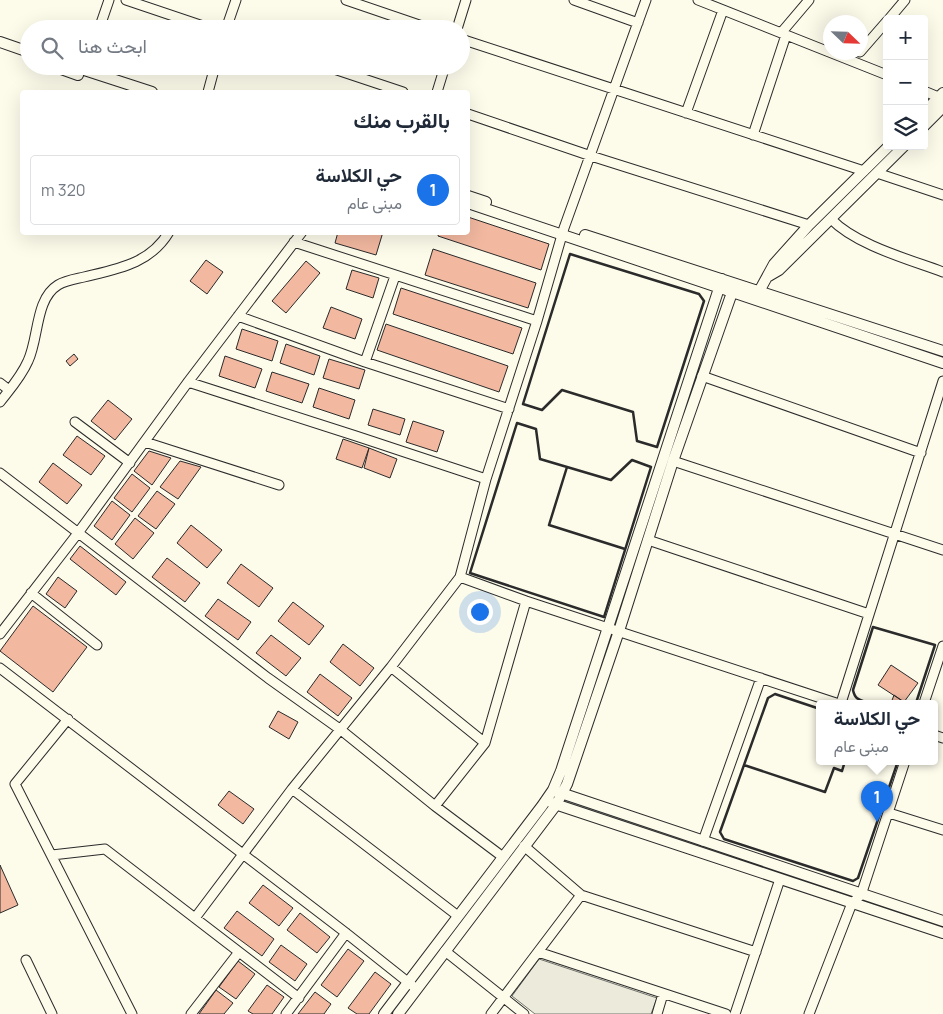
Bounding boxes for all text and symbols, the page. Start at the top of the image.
north arrow [823,15,868,60]
map controls [883,15,928,150]
button: + [883,15,928,60]
search box [20,20,470,75]
text: ابحث هنا [78,33,147,59]
icon: search [38,34,66,62]
button: − [883,60,928,105]
button: layers [883,105,928,150]
text: بالقرب منك [354,106,450,134]
text: حي الكلاسة [316,162,402,188]
text: 320 m [41,179,86,201]
text: 1 [430,179,437,201]
text: مبنى عام [347,192,402,214]
your location [467,599,493,625]
popup [816,700,938,765]
text: حي الكلاسة [834,705,920,731]
text: مبنى عام [834,735,889,757]
pin: 1 [861,781,893,822]

